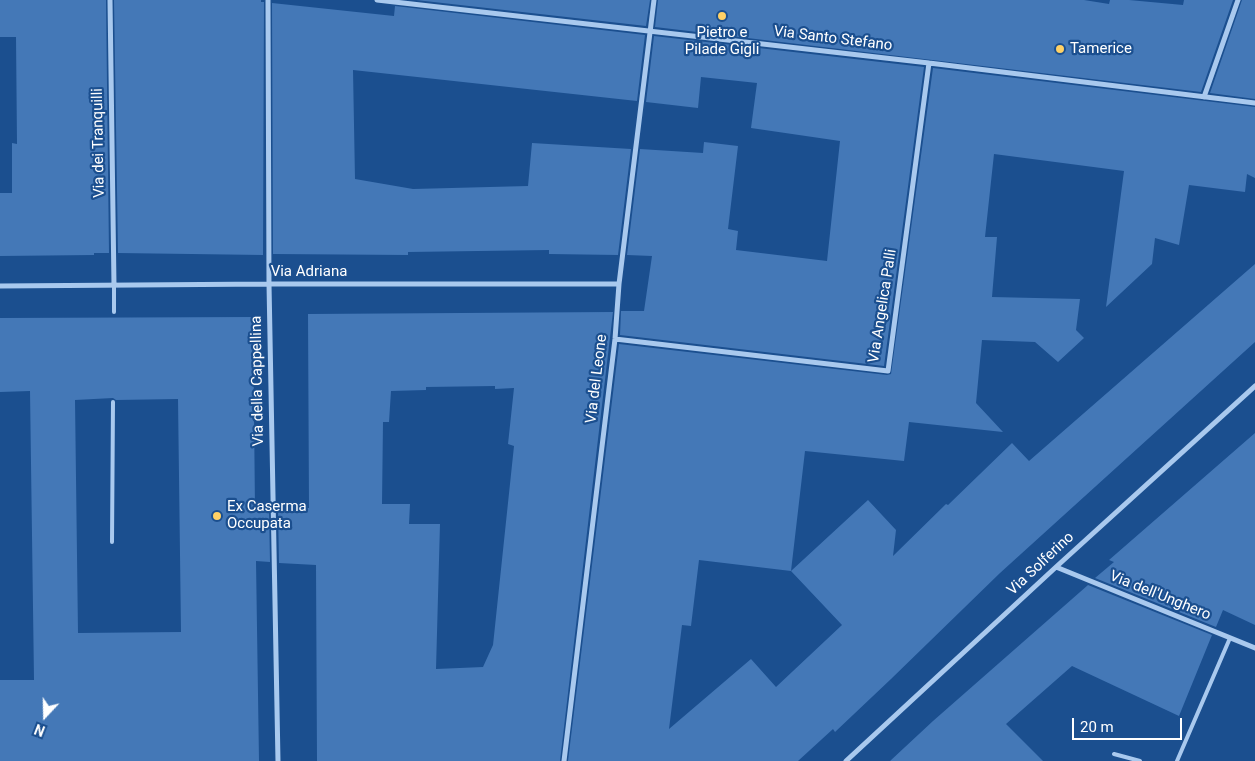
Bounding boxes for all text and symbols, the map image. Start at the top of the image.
marker: Pietro e Pilade Gigli [716,10,728,22]
street label: Via Santo Stefano [773,23,893,55]
place label: Pietro e Pilade Gigli [685,24,759,59]
place label: Tamerice [1070,40,1132,58]
marker: Tamerice [1054,43,1066,55]
street label: Via dei Tranquilli [89,88,109,198]
street label: Via Angelica Palli [865,248,901,364]
street label: Via Adriana [271,263,347,281]
street label: Via della Cappellina [248,315,268,447]
street label: Via del Leone [583,333,611,425]
place label: Ex Caserma Occupata [227,498,307,533]
marker: Ex Caserma Occupata [211,510,223,522]
street label: Via Solferino [1004,529,1078,599]
street label: Via dell'Unghero [1107,568,1213,624]
north arrow [20,691,70,741]
scale bar [1075,708,1185,740]
text: 20 m [1080,718,1114,736]
text: N [32,721,47,739]

